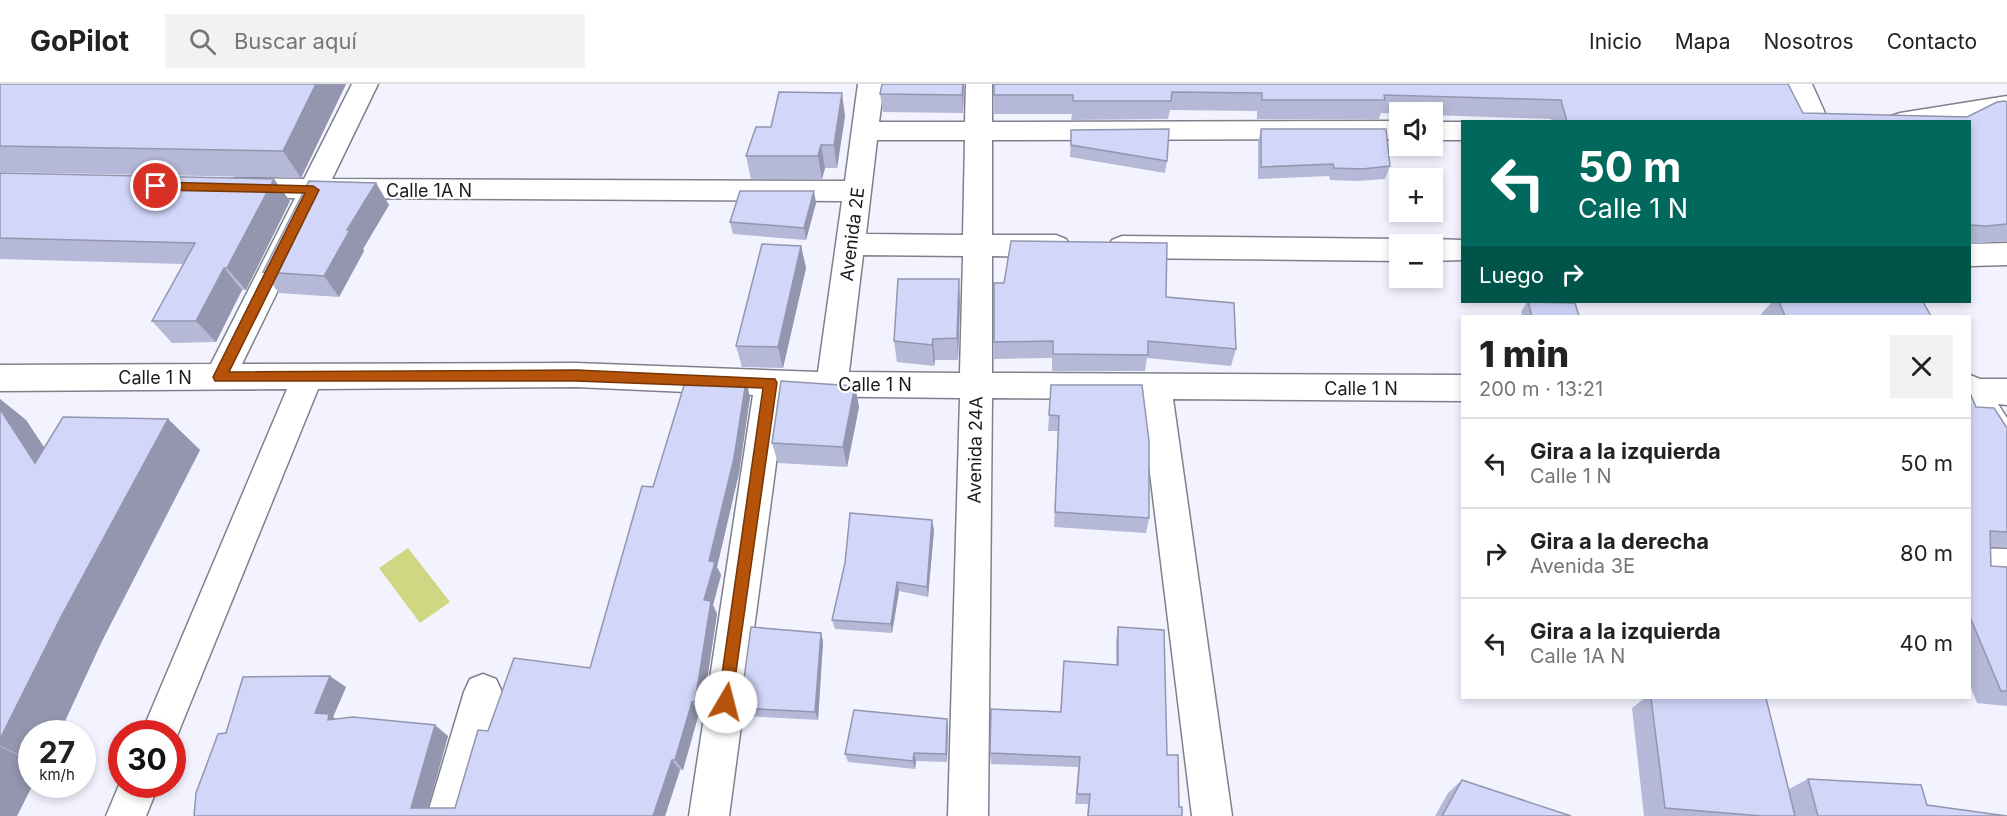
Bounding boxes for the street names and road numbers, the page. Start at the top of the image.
street label: Calle 1A N [386,180,472,201]
street label: Avenida 2E [836,186,868,282]
street label: Calle 1 N [118,367,192,388]
street label: Calle 1 N [838,374,912,395]
street label: Calle 1 N [1324,378,1398,399]
street label: Avenida 24A [964,396,986,504]

